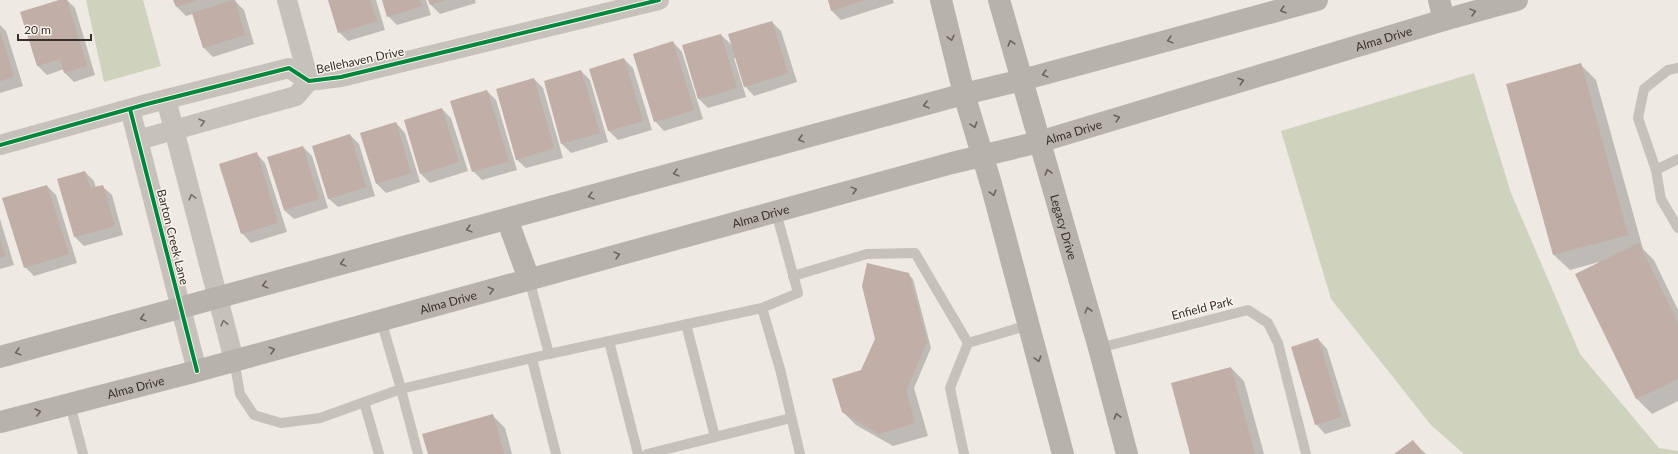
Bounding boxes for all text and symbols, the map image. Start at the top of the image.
one-way arrow [1279,5,1286,13]
one-way arrow [1470,8,1477,17]
scale bar [18,16,91,42]
text: 20 m [24,22,51,37]
street label: Alma Drive [1353,23,1414,54]
one-way arrow [946,35,954,41]
one-way arrow [1167,35,1174,44]
one-way arrow [1007,40,1016,47]
street label: Bellehaven Drive [315,43,405,77]
one-way arrow [1042,70,1048,78]
one-way arrow [1238,77,1245,86]
one-way arrow [923,100,930,108]
one-way arrow [1113,114,1120,123]
street label: Alma Drive [1043,116,1104,147]
one-way arrow [199,118,206,127]
one-way arrow [969,121,977,128]
one-way arrow [798,134,805,143]
one-way arrow [672,168,679,177]
one-way arrow [1044,169,1053,176]
one-way arrow [850,186,857,195]
street label: Barton Creek Lane [154,188,192,286]
one-way arrow [989,189,997,196]
one-way arrow [588,191,595,200]
street label: Legacy Drive [1048,192,1081,261]
one-way arrow [188,194,196,200]
street label: Alma Drive [730,201,791,231]
one-way arrow [466,225,472,233]
one-way arrow [614,252,620,260]
one-way arrow [340,259,347,267]
one-way arrow [262,280,269,289]
one-way arrow [488,286,495,295]
street label: Alma Drive [418,287,478,317]
street label: Enfield Park [1170,293,1235,323]
one-way arrow [1084,307,1093,314]
one-way arrow [140,313,147,322]
one-way arrow [220,319,229,326]
one-way arrow [268,346,275,355]
one-way arrow [15,347,22,356]
one-way arrow [1033,355,1042,362]
street label: Alma Drive [105,372,166,402]
one-way arrow [35,409,41,417]
one-way arrow [1113,412,1122,419]

